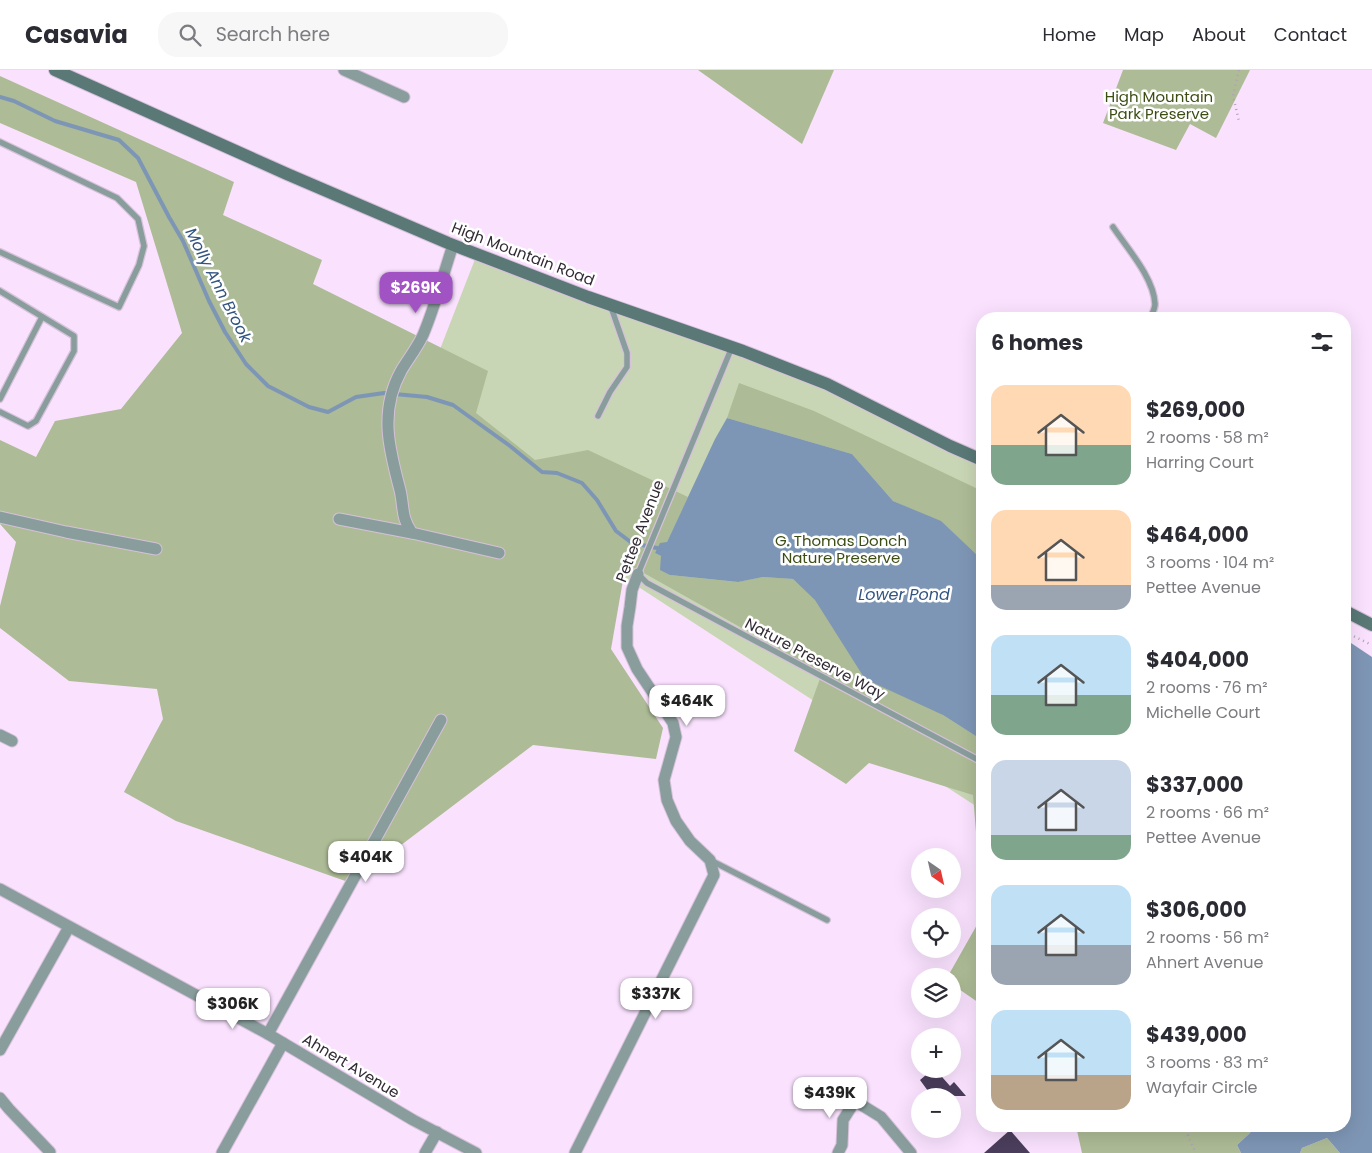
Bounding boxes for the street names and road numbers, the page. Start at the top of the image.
street label: High Mountain Road [449,217,598,290]
street label: Pettee Avenue [610,477,669,585]
street label: Nature Preserve Way [741,613,889,705]
street label: Ahnert Avenue [299,1028,404,1103]

